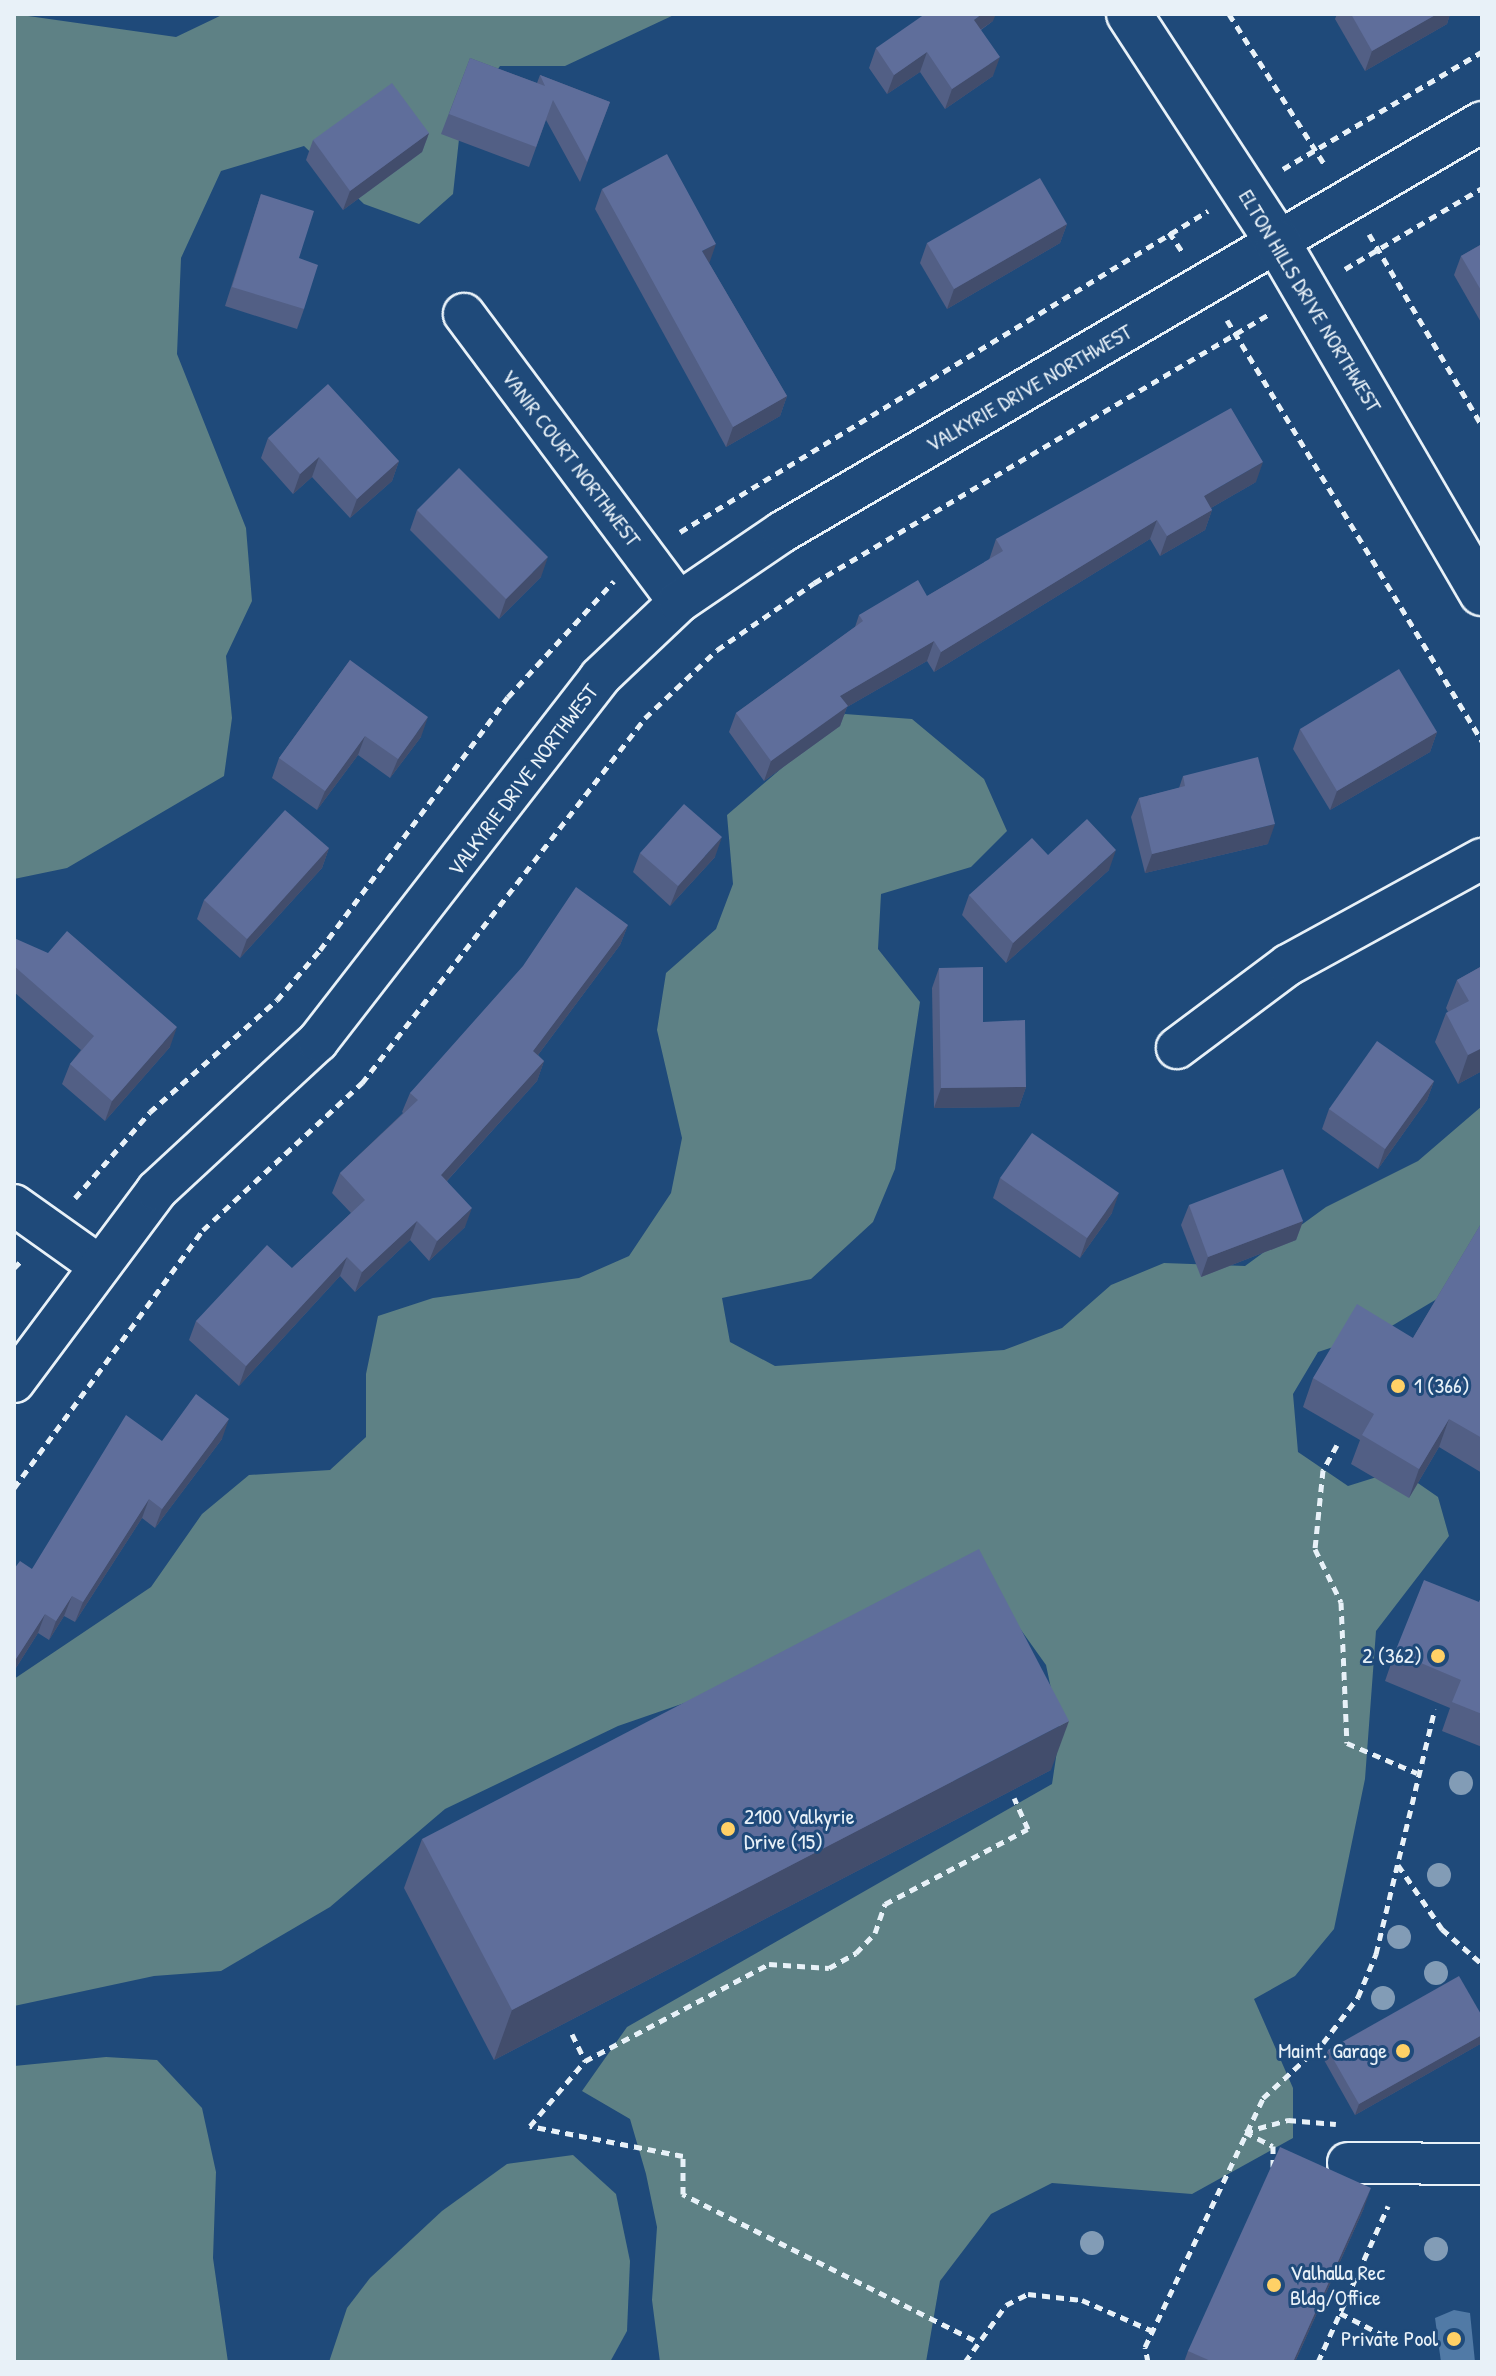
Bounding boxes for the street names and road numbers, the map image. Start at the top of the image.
street label: ELTON HILLS DRIVE NORTHWEST [1233,185,1387,417]
street label: VALKYRIE DRIVE NORTHWEST [921,318,1137,458]
street label: VANIR COURT NORTHWEST [496,364,646,552]
street label: VALKYRIE DRIVE NORTHWEST [442,679,604,881]

